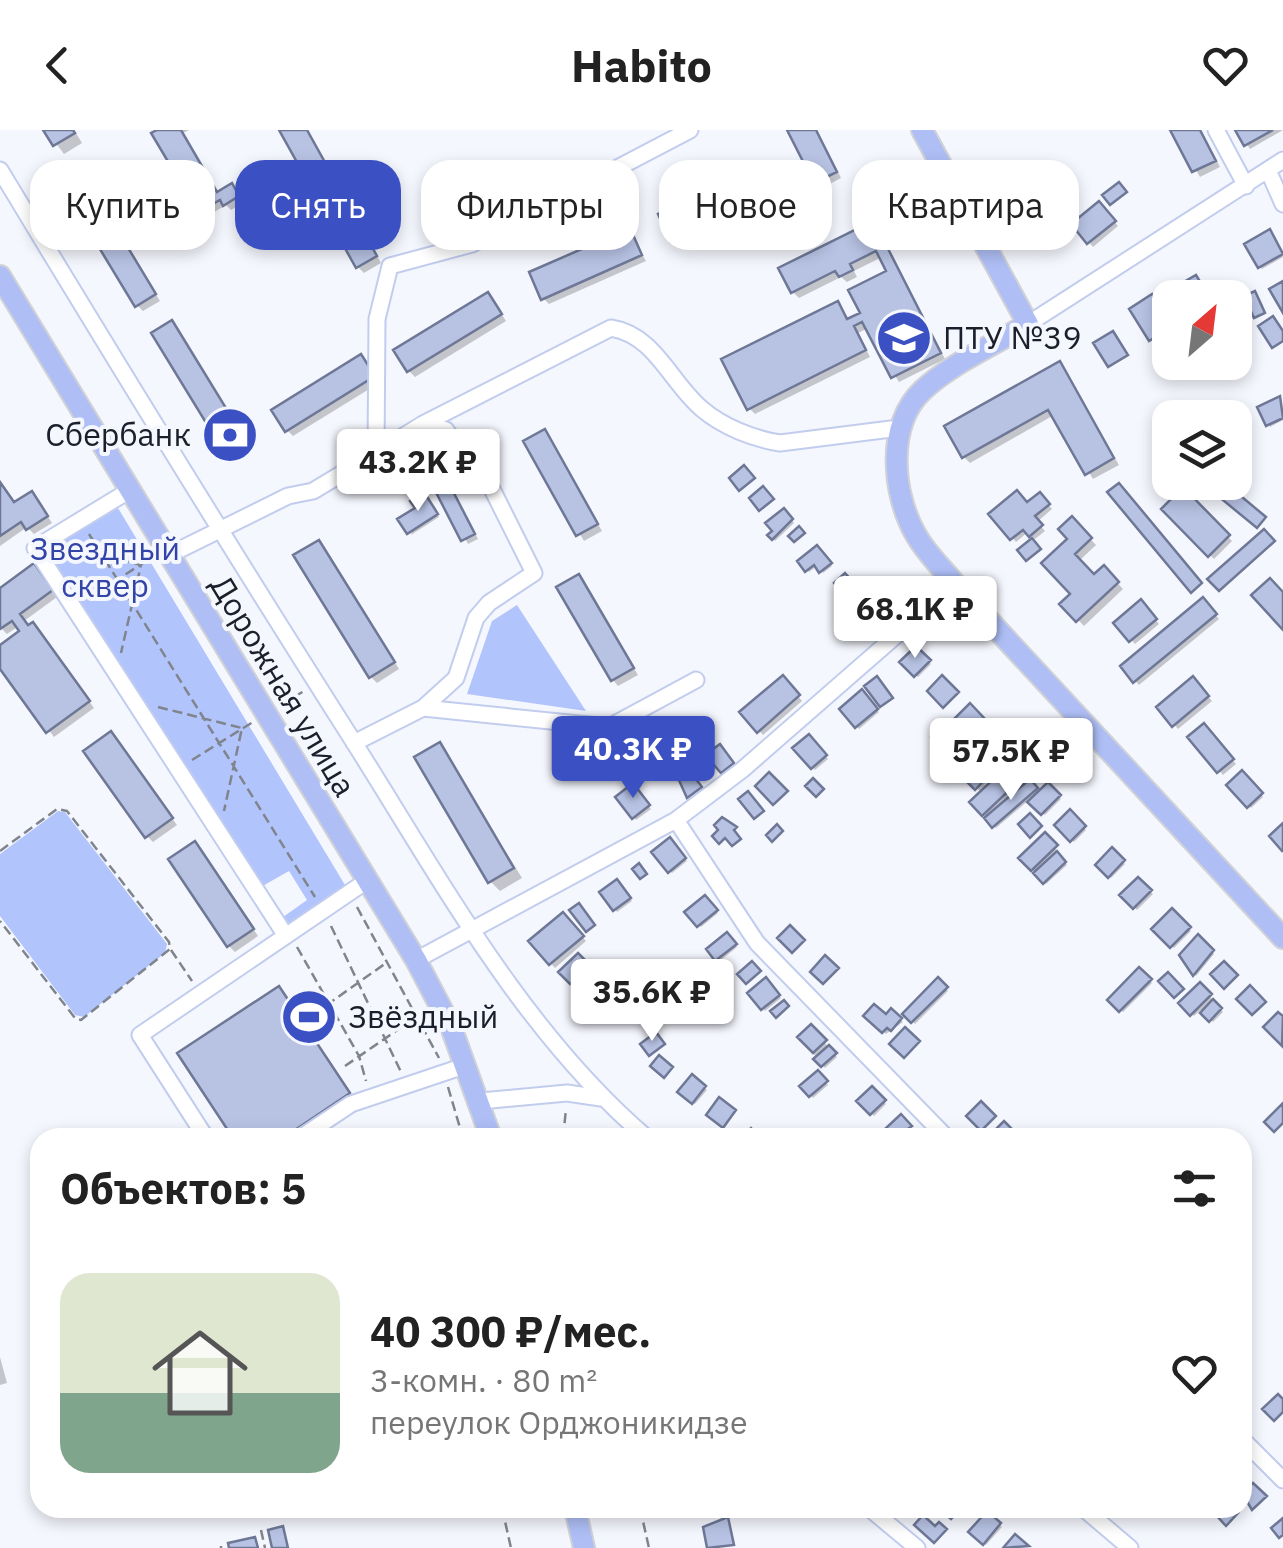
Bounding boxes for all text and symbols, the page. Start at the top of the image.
text: Habito [571,36,712,94]
icon: back [30,38,85,93]
icon: heart [1198,38,1253,93]
chip: Купить [30,160,215,250]
chip: Снять [235,160,401,250]
chip: Фильтры [421,160,639,250]
chip: Новое [659,160,832,250]
chip: Квартира [852,160,1079,250]
north arrow [1152,280,1252,380]
map controls [1152,280,1252,500]
school or university icon: ПТУ №39 [874,308,934,368]
place label: ПТУ №39 [943,316,1082,358]
button: layers [1152,400,1252,500]
bank icon: Сбербанк [200,405,260,465]
place label: Сбербанк [45,413,191,455]
pin: 43.2K ₽ [326,429,510,514]
text: 43.2K ₽ [359,440,477,482]
park label: Звездный сквер [30,527,180,606]
street label: Дорожная улица [201,567,366,804]
pin: 68.1K ₽ [823,576,1007,661]
text: 68.1K ₽ [856,587,974,629]
pin: 40.3K ₽ [541,716,725,801]
pin: 57.5K ₽ [919,718,1103,803]
text: 40.3K ₽ [574,727,692,769]
text: 57.5K ₽ [952,729,1070,771]
pin: 35.6K ₽ [560,959,744,1044]
text: 35.6K ₽ [593,970,711,1012]
sports icon: Звёздный [279,987,339,1047]
place label: Звёздный [348,995,498,1037]
text: Объектов: 5 [60,1161,306,1216]
icon: filters [1167,1161,1222,1216]
text: 40 300 ₽/мес. [370,1304,651,1359]
icon: home [140,1313,260,1433]
icon: heart [1167,1346,1222,1401]
text: 3-комн. · 80 m² [370,1359,597,1401]
text: переулок Орджоникидзе [370,1401,748,1443]

